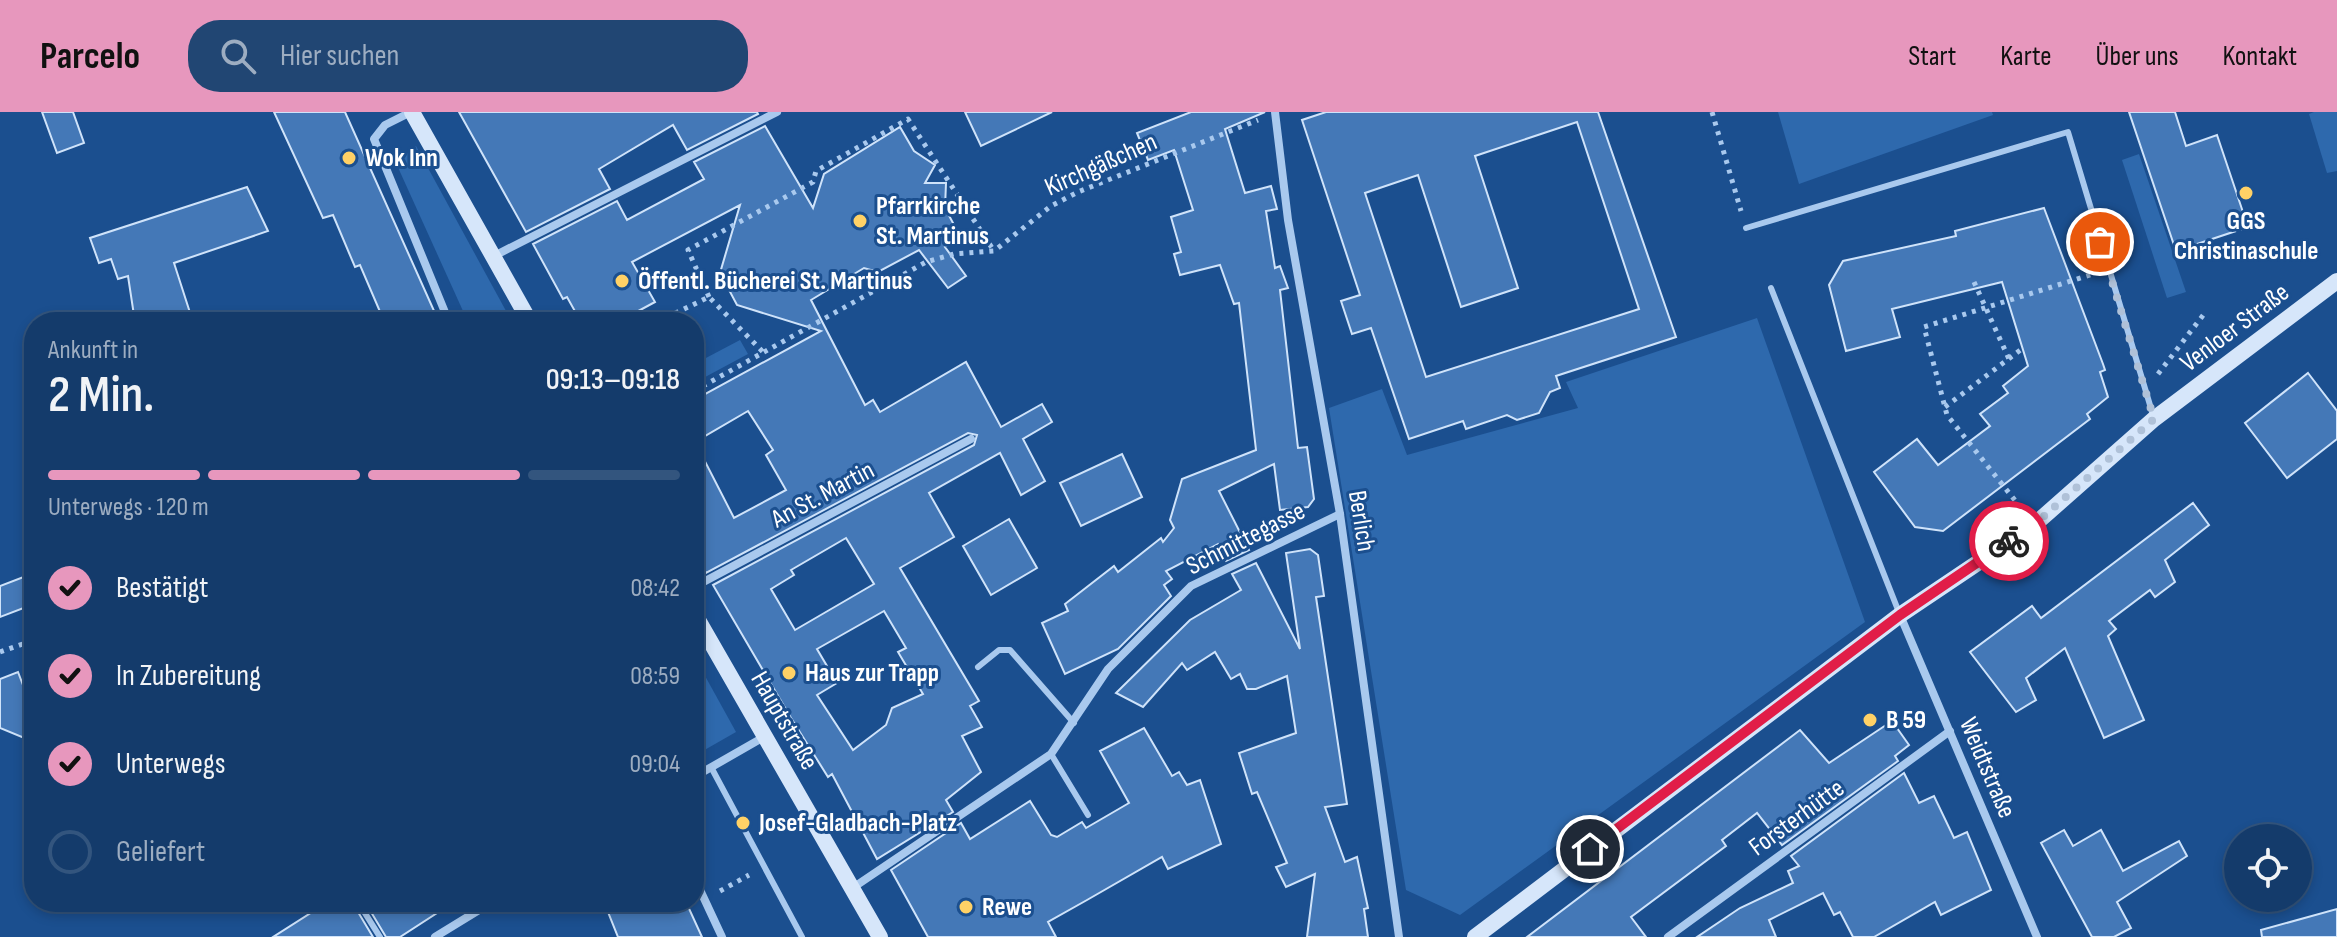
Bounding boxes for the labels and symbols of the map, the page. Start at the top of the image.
street label: Kirchgäßchen [1040,127,1162,203]
place label: Wok Inn [365,143,438,174]
marker: Wok Inn [340,149,358,167]
marker: GGS Christinaschule [2237,184,2255,202]
place label: Pfarrkirche St. Martinus [876,191,989,252]
place label: GGS Christinaschule [2174,206,2318,267]
pin [2066,208,2134,276]
marker: Pfarrkirche St. Martinus [851,212,869,230]
place label: Öffentl. Bücherei St. Martinus [638,266,913,297]
marker: Öffentl. Bücherei St. Martinus [613,272,631,290]
street label: Venloer Straße [2175,277,2295,379]
street label: An St. Martin [765,455,880,536]
street label: Berlich [1341,488,1381,554]
street label: Schmittegasse [1181,496,1311,582]
courier [1969,501,2049,581]
place label: Haus zur Trapp [805,658,939,689]
marker: Haus zur Trapp [780,664,798,682]
street label: Hauptstraße [744,666,824,776]
place label: B 59 [1886,705,1926,736]
marker: B 59 [1861,711,1879,729]
street label: Weidtstraße [1952,713,2022,823]
street label: Forsterhütte [1743,773,1851,863]
place label: Josef-Gladbach-Platz [758,808,957,839]
marker: Josef-Gladbach-Platz [734,814,752,832]
pin [1556,815,1624,883]
place label: Rewe [982,892,1032,923]
marker: Rewe [957,898,975,916]

